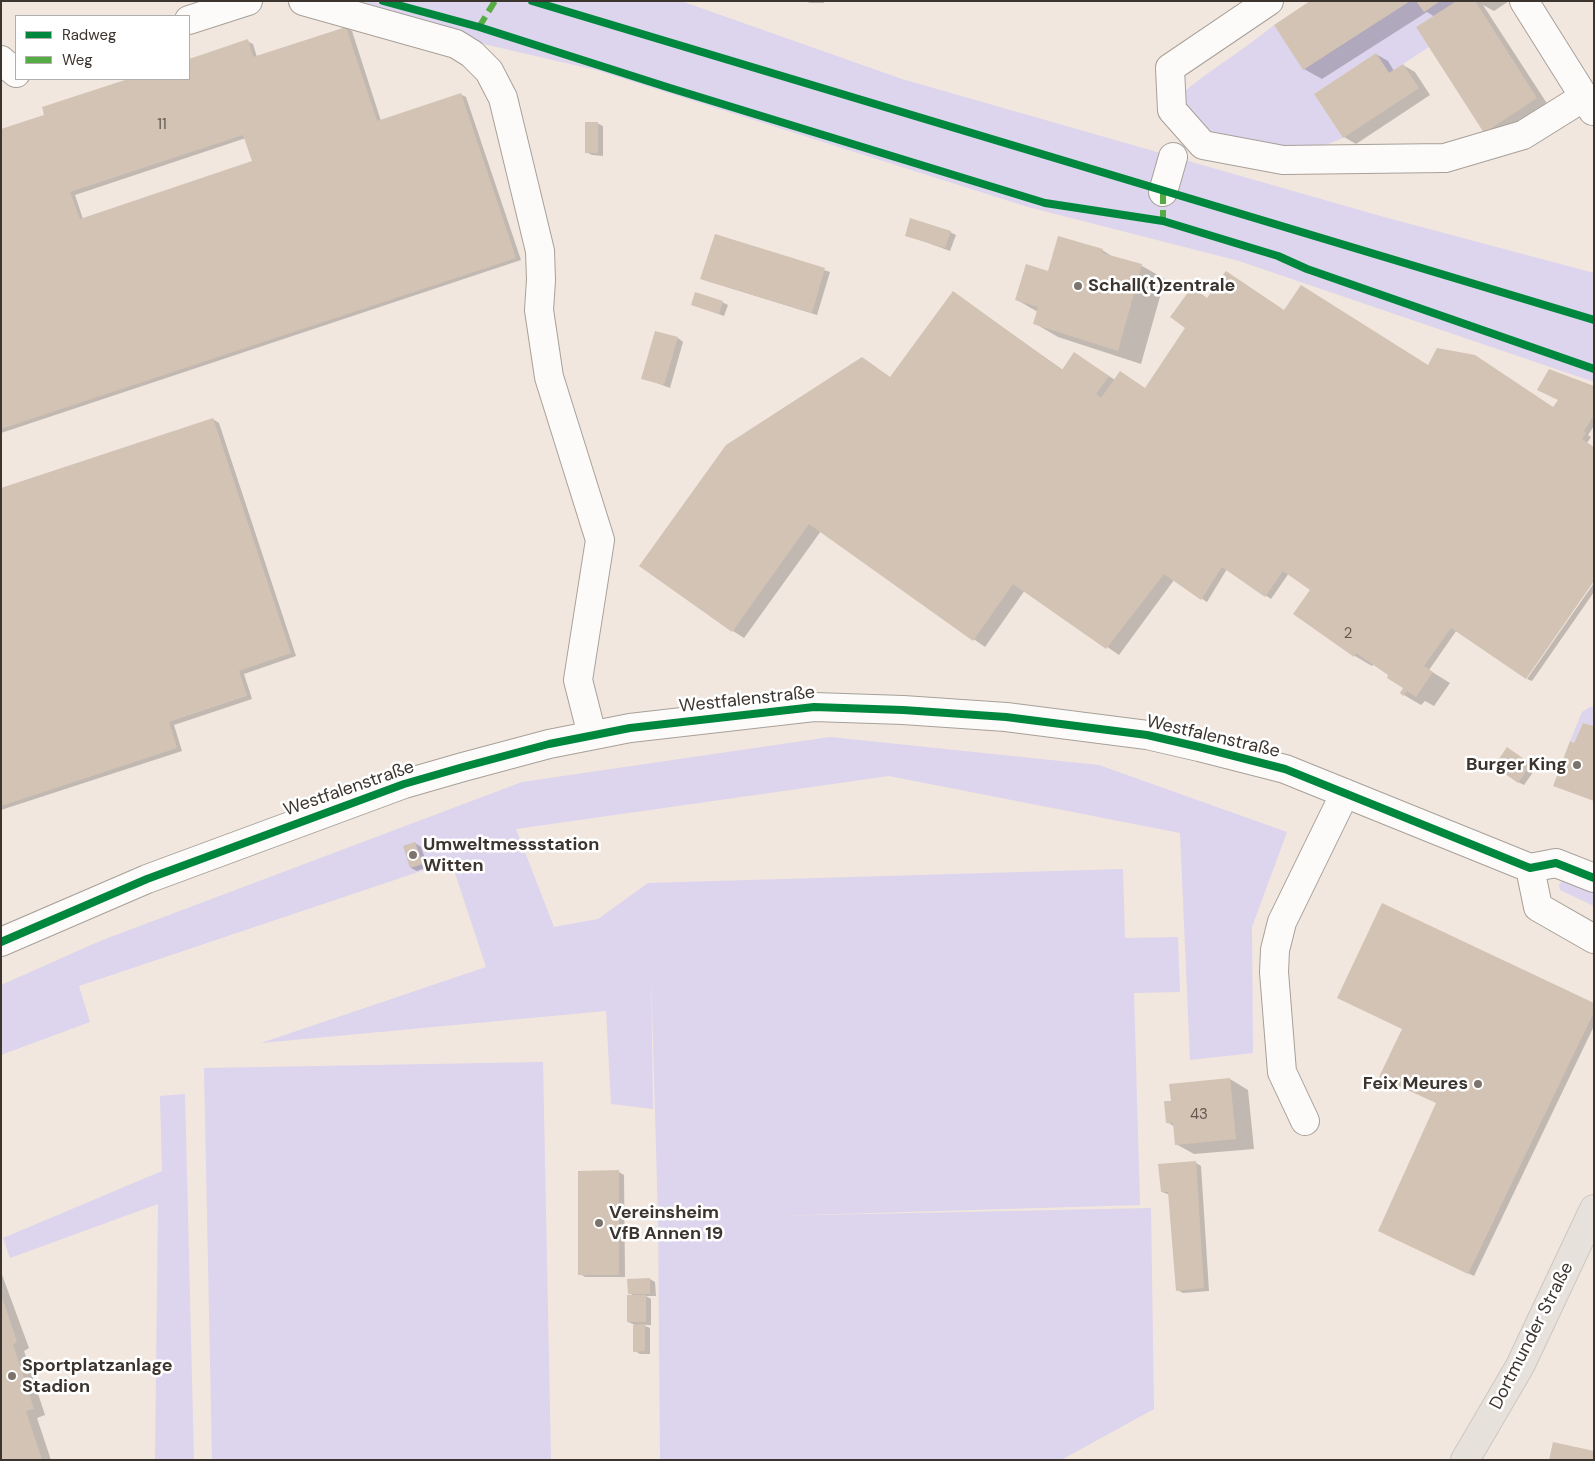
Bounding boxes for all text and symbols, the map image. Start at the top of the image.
legend [15,15,190,80]
text: Radweg [62,25,116,45]
text: Weg [62,50,93,70]
house number: 11 [157,116,167,134]
place label: Schall(t)zentrale [1088,275,1235,297]
marker: Schall(t)zentrale [1072,280,1084,292]
house number: 2 [1344,625,1352,643]
street label: Westfalenstraße [678,682,816,718]
street label: Westfalenstraße [1144,711,1282,763]
place label: Burger King [1466,754,1567,776]
street label: Westfalenstraße [281,757,417,821]
marker: Burger King [1571,759,1583,771]
place label: Umweltmessstation Witten [423,834,599,876]
marker: Umweltmessstation Witten [407,849,419,861]
place label: Feix Meures [1363,1073,1468,1095]
marker: Feix Meures [1472,1078,1484,1090]
house number: 43 [1190,1106,1208,1124]
place label: Vereinsheim VfB Annen 19 [609,1202,723,1244]
marker: Vereinsheim VfB Annen 19 [593,1217,605,1229]
street label: Dortmunder Straße [1486,1259,1578,1413]
place label: Sportplatzanlage Stadion [22,1355,173,1398]
marker: Sportplatzanlage Stadion [6,1370,18,1382]

